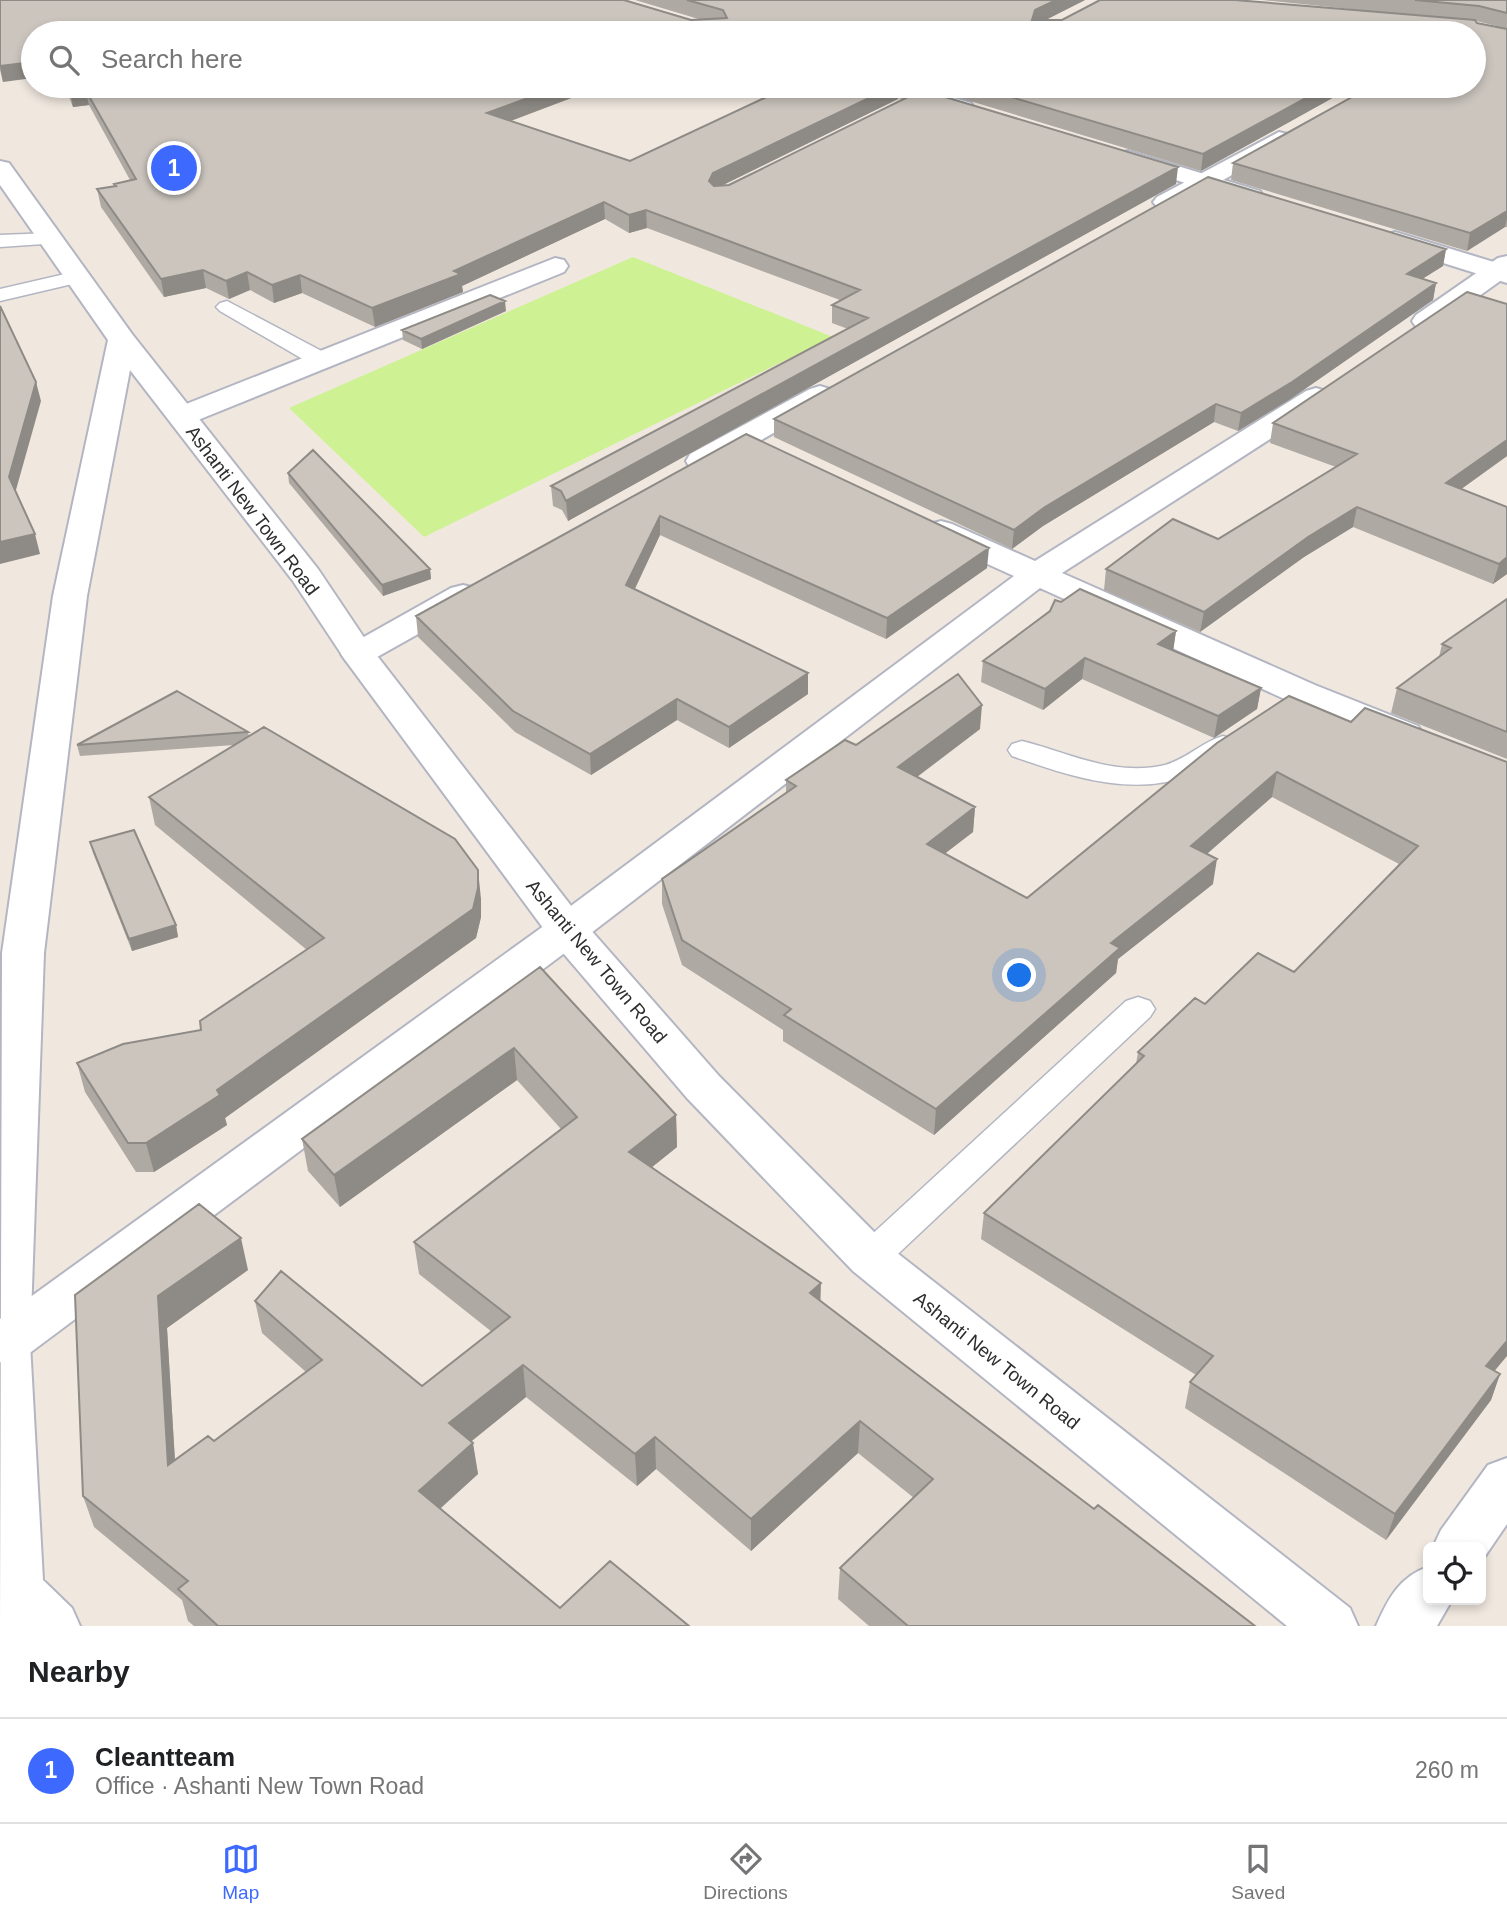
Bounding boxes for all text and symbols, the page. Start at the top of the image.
search box [21,21,1486,98]
icon: search [45,41,83,79]
text: Search here [101,44,243,74]
pin: 1 [151,142,197,194]
street label: Ashanti New Town Road [182,421,323,599]
street label: Ashanti New Town Road [522,875,671,1047]
your location [1002,958,1036,992]
street label: Ashanti New Town Road [910,1287,1084,1434]
map controls [1423,1542,1486,1605]
button: locate [1423,1542,1486,1605]
text: Nearby [28,1655,130,1688]
text: Cleantteam [95,1742,235,1772]
text: 1 [45,1757,57,1783]
text: 260 m [1415,1757,1479,1783]
text: Office · Ashanti New Town Road [95,1773,424,1799]
tab: Map [222,1840,260,1904]
tab: Directions [703,1840,788,1904]
tab: Saved [1231,1840,1285,1904]

